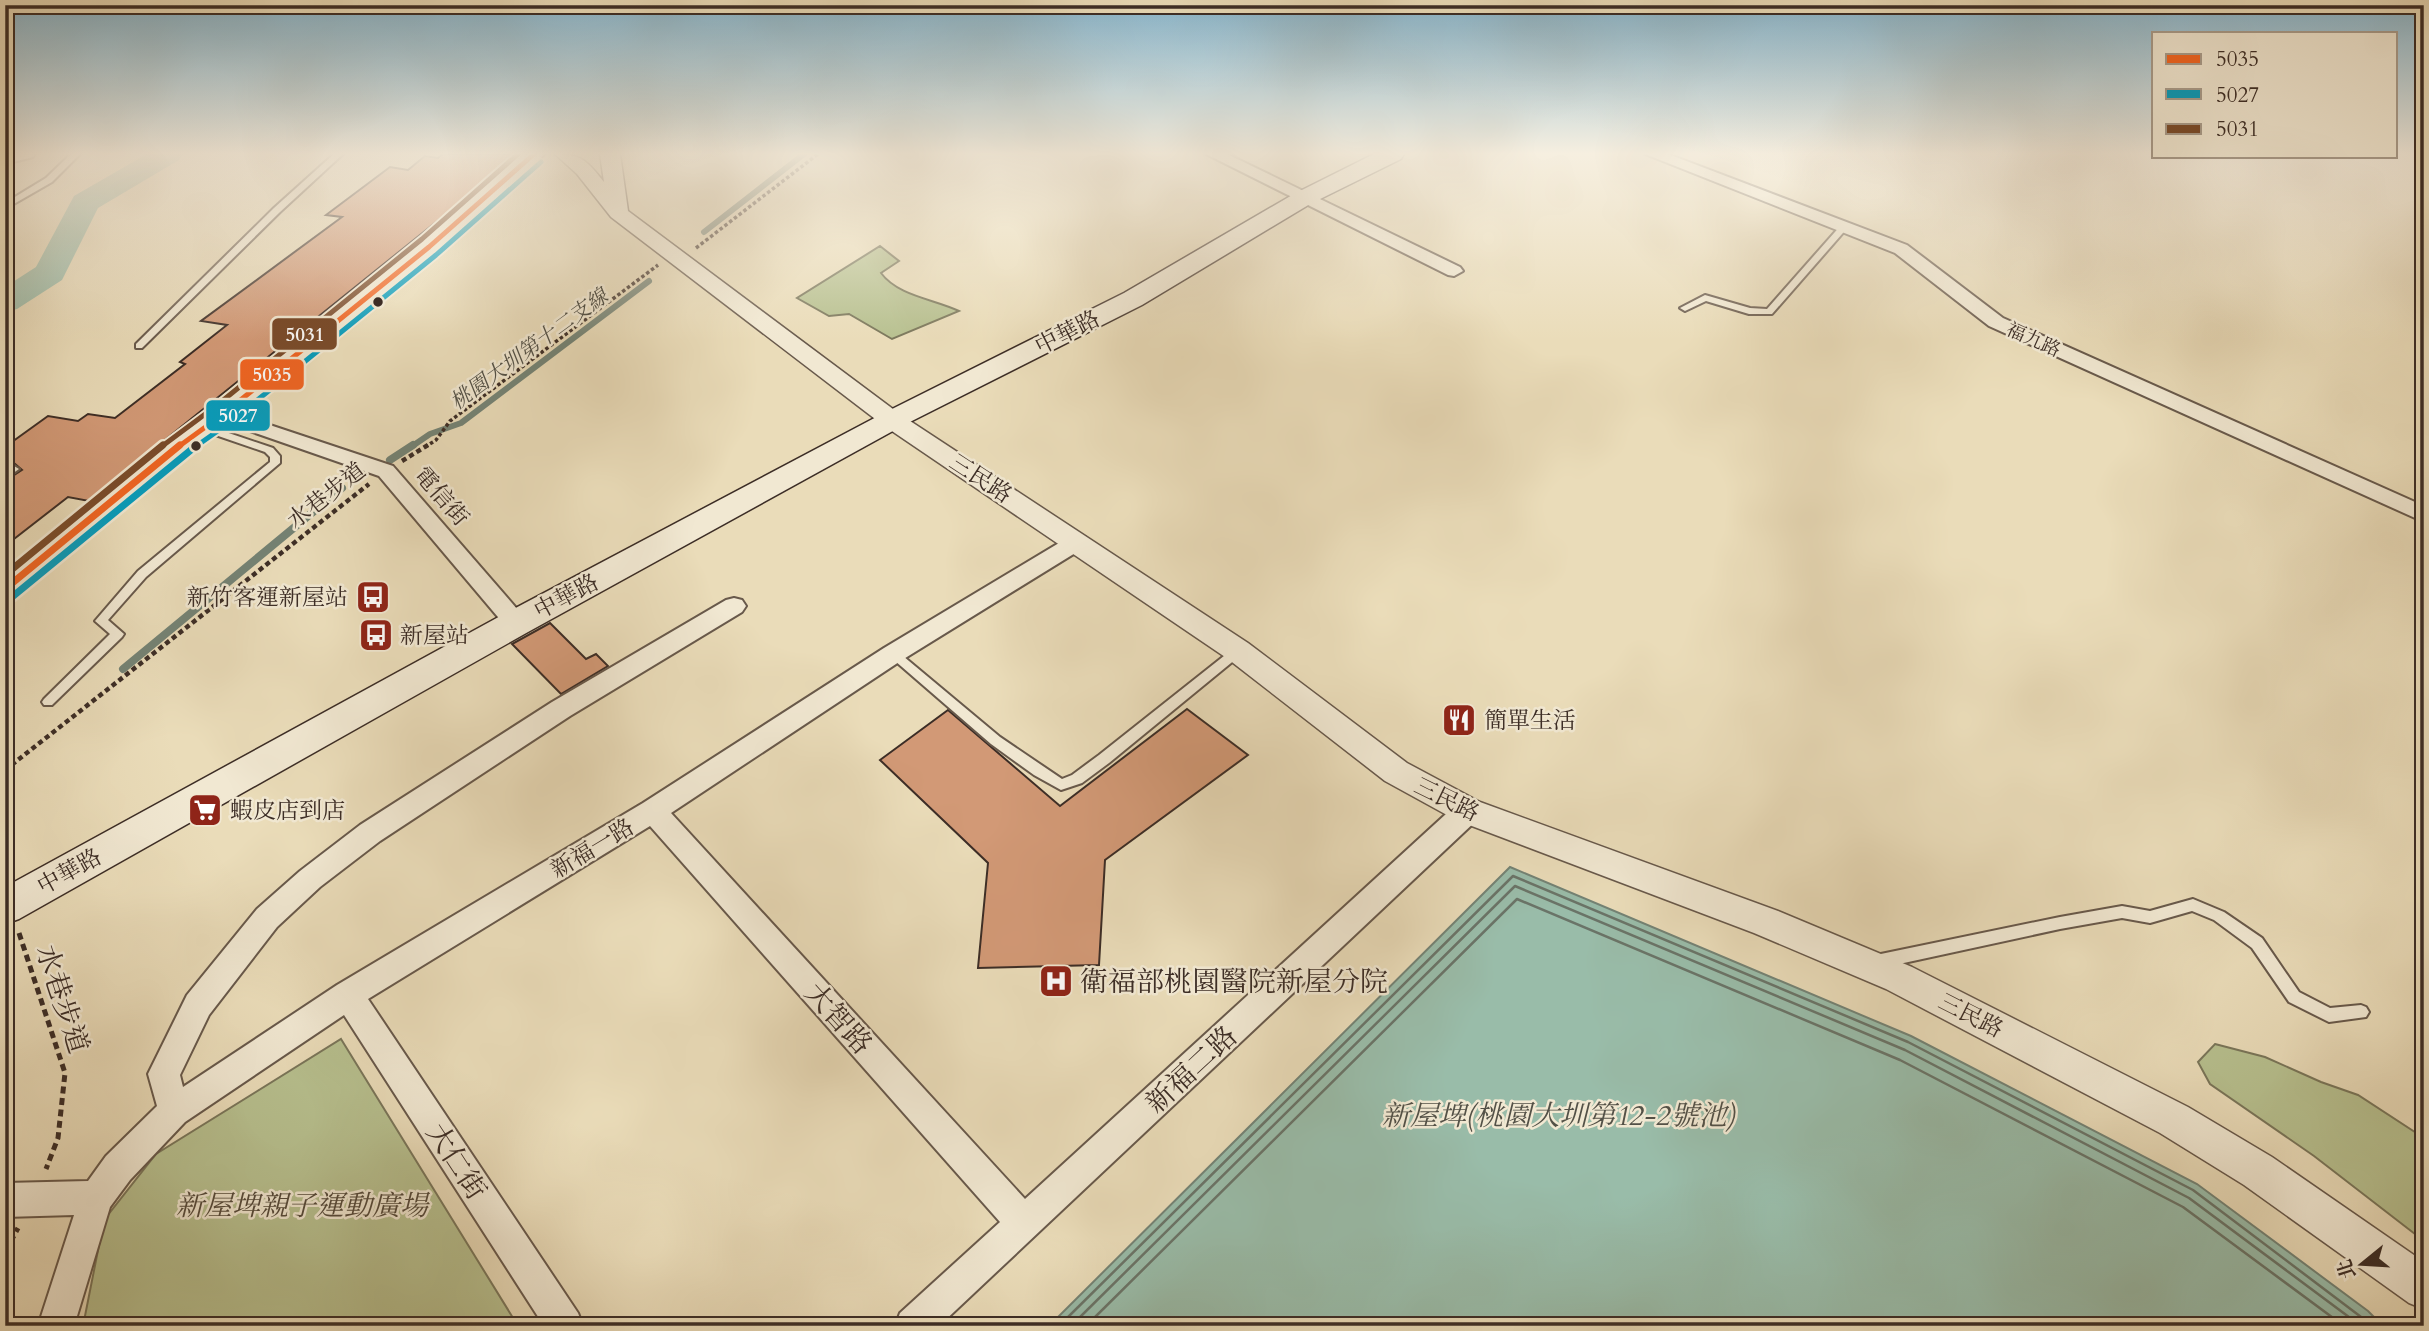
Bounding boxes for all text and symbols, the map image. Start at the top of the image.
legend [2152,32,2398,158]
text: 5035 [2216,45,2259,74]
text: 5027 [2216,81,2259,110]
text: 5031 [2216,115,2259,144]
water label: 桃園大圳第十二支線 [444,281,616,417]
unlabelled marker [371,295,385,309]
street label: 中華路 [1029,303,1105,362]
street label: 福九路 [2002,316,2065,363]
line badge: 5031 [271,317,338,351]
text: 5031 [286,322,324,348]
line badge: 5035 [239,358,305,391]
text: 5035 [253,362,291,388]
line badge: 5027 [205,399,271,432]
text: 5027 [219,403,258,429]
unlabelled marker [189,439,203,453]
street label: 三民路 [943,447,1018,510]
street label: 水巷步道 [281,455,372,536]
street label: 電信街 [407,460,476,533]
street label: 中華路 [528,567,604,626]
bus stop icon: 新竹客運新屋站 [354,578,392,616]
place label: 新竹客運新屋站 [187,582,348,613]
bus stop icon: 新屋站 [357,616,395,654]
place label: 新屋站 [400,620,469,651]
restaurant icon: 簡單生活 [1440,701,1478,739]
place label: 簡單生活 [1484,705,1576,736]
street label: 三民路 [1409,770,1485,829]
supermarket icon: 蝦皮店到店 [186,791,224,829]
place label: 蝦皮店到店 [230,795,345,826]
street label: 新福一路 [545,811,640,885]
street label: 中華路 [32,841,107,902]
street label: 水巷步道 [27,940,97,1058]
hospital icon: 衛福部桃園醫院新屋分院 [1037,962,1075,1000]
place label: 衛福部桃園醫院新屋分院 [1080,963,1388,1001]
street label: 大智路 [796,975,880,1063]
street label: 三民路 [1933,986,2009,1045]
street label: 新福二路 [1138,1018,1246,1122]
water label: 新屋埤(桃園大圳第12-2號池) [1382,1097,1736,1135]
street label: 大仁街 [417,1116,495,1207]
park label: 新屋埤親子運動廣場 [176,1187,431,1225]
north arrow [2328,1230,2398,1300]
text: 北 [2331,1256,2362,1282]

